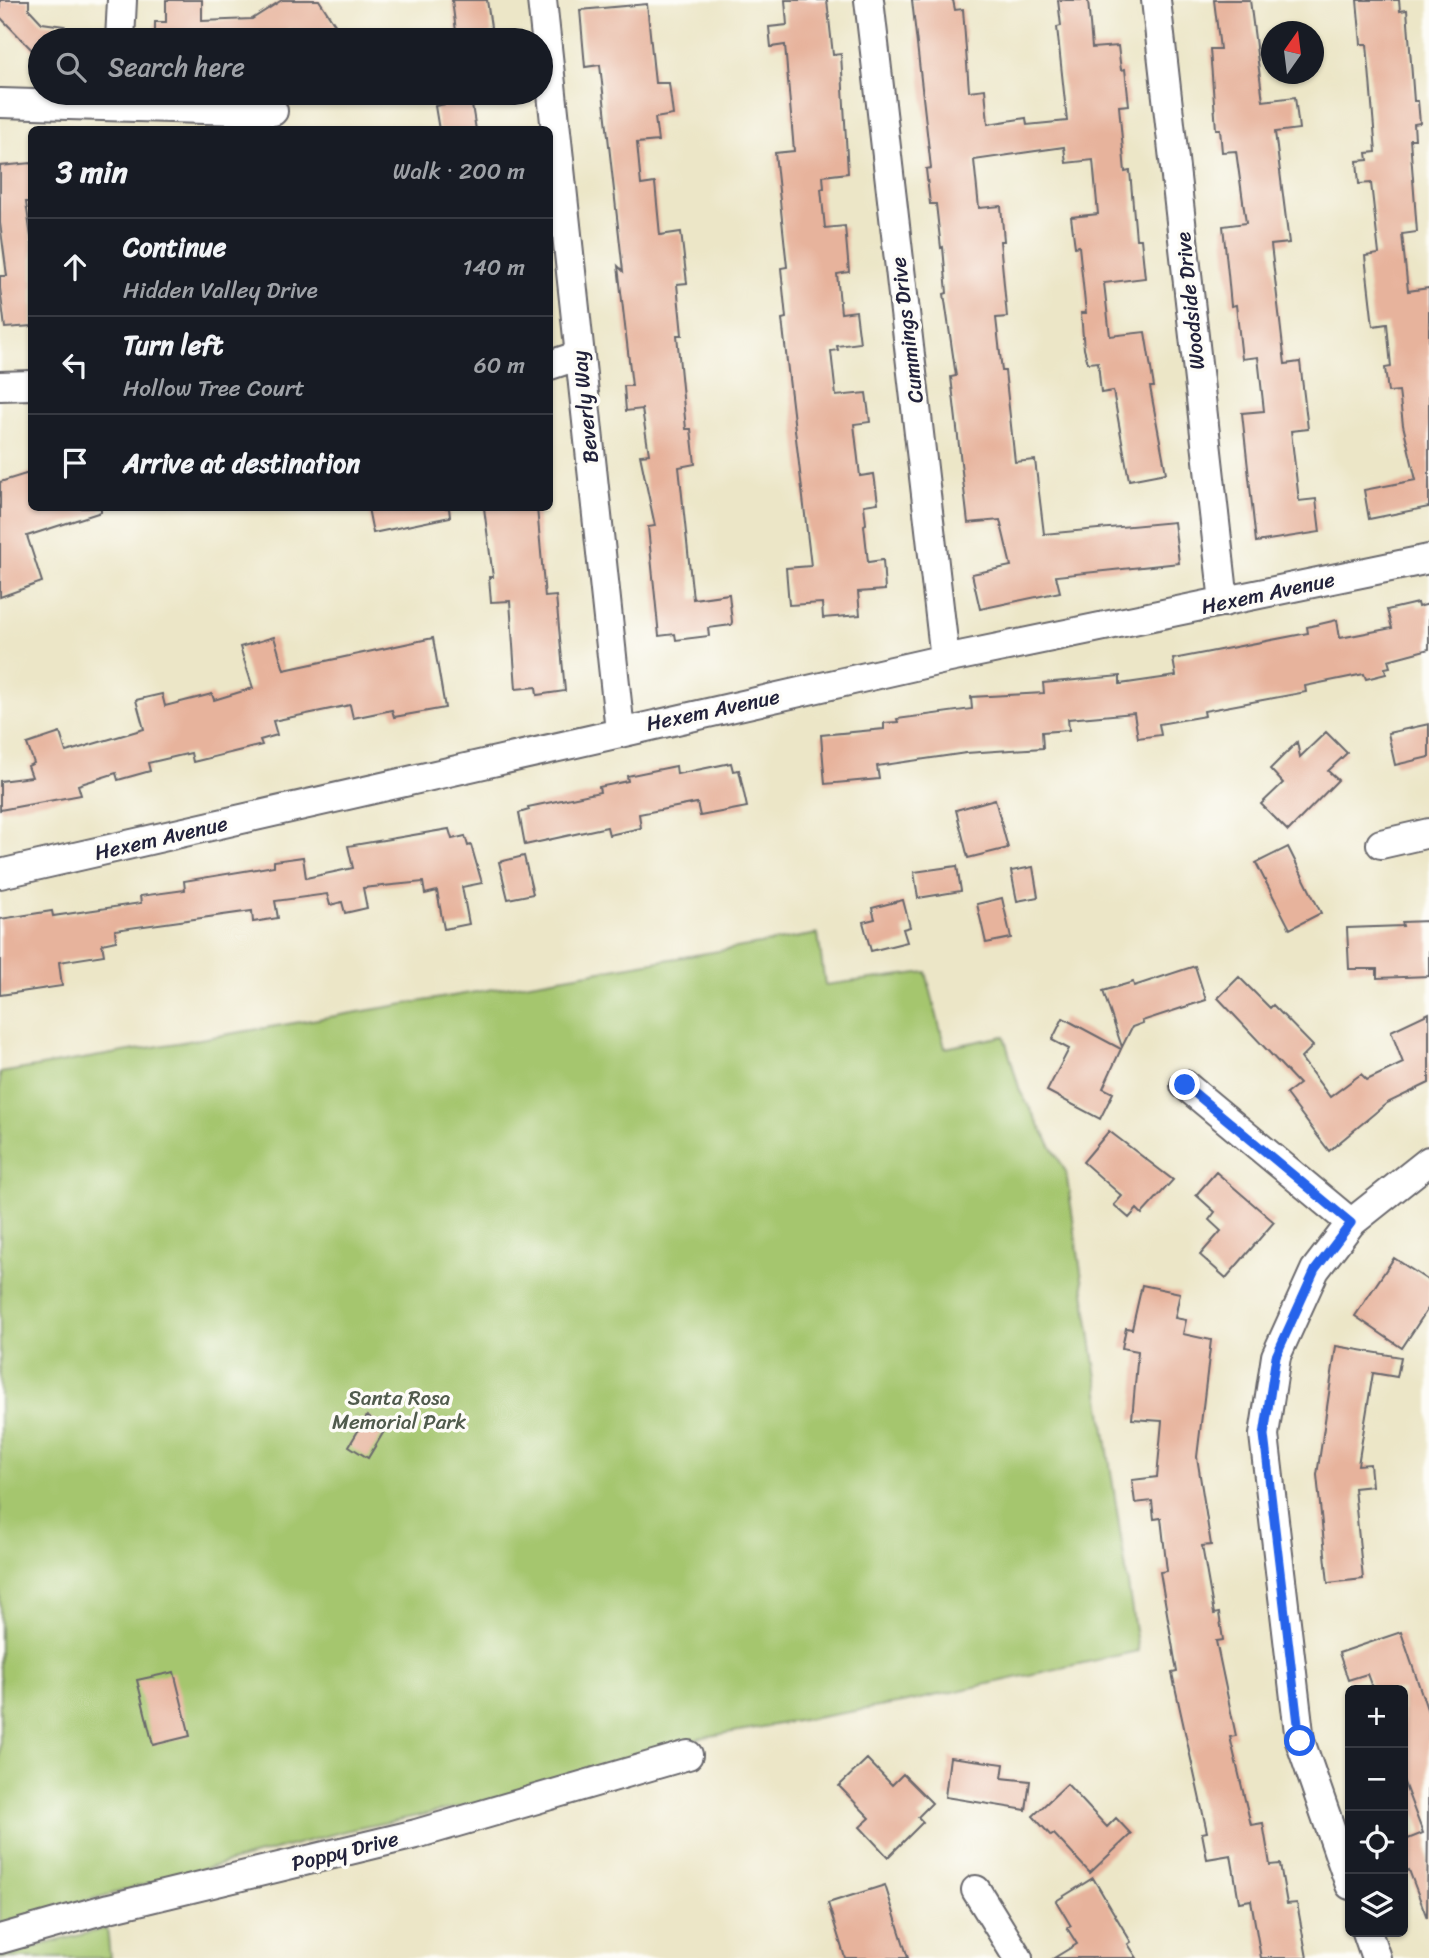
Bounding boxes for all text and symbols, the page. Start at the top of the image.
north arrow [1261,21,1324,84]
search box [28,28,553,105]
text: Search here [108,44,245,90]
icon: search [52,48,90,86]
text: 3 min [56,145,128,199]
text: Walk · 200 m [393,151,525,192]
text: Continue [123,224,226,270]
street label: Woodside Drive [1164,230,1216,372]
text: 140 m [463,247,525,288]
icon: ahead [56,248,94,286]
street label: Cummings Drive [879,254,935,405]
text: Hidden Valley Drive [123,270,318,311]
text: Turn left [123,322,223,368]
text: 60 m [474,345,525,386]
icon: left [56,346,94,384]
street label: Beverly Way [560,349,610,465]
text: Hollow Tree Court [123,368,305,409]
text: Arrive at destination [123,440,360,486]
icon: arrive [56,444,94,482]
street label: Hexem Avenue [1198,560,1339,626]
street label: Hexem Avenue [643,677,784,743]
street label: Hexem Avenue [91,804,232,872]
route end [1169,1069,1200,1100]
park label: Santa Rosa Memorial Park [332,1379,466,1441]
map controls [1345,1685,1408,1937]
button: + [1345,1685,1408,1748]
route start [1284,1725,1315,1756]
button: − [1345,1748,1408,1811]
button: locate [1345,1811,1408,1874]
street label: Poppy Drive [287,1819,403,1883]
button: layers [1345,1874,1408,1937]

